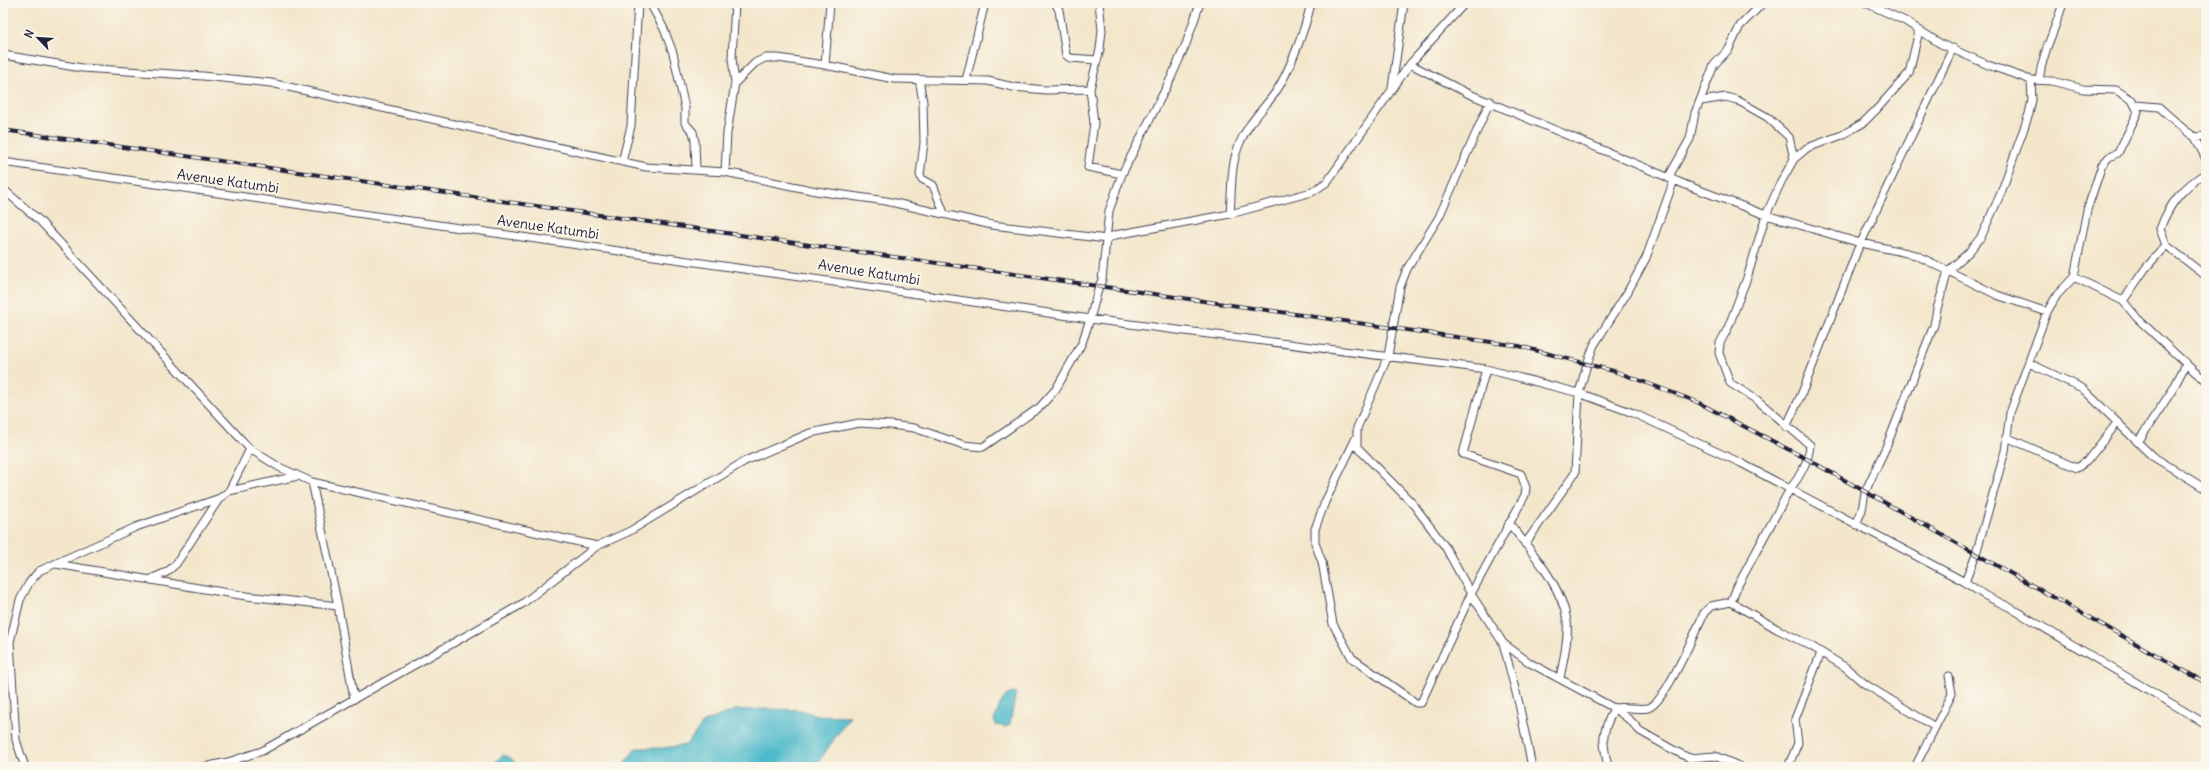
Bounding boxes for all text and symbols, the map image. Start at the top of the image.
north arrow [18,18,58,58]
text: N [21,27,37,40]
street label: Avenue Katumbi [176,165,280,197]
street label: Avenue Katumbi [496,211,600,243]
street label: Avenue Katumbi [817,255,921,289]

